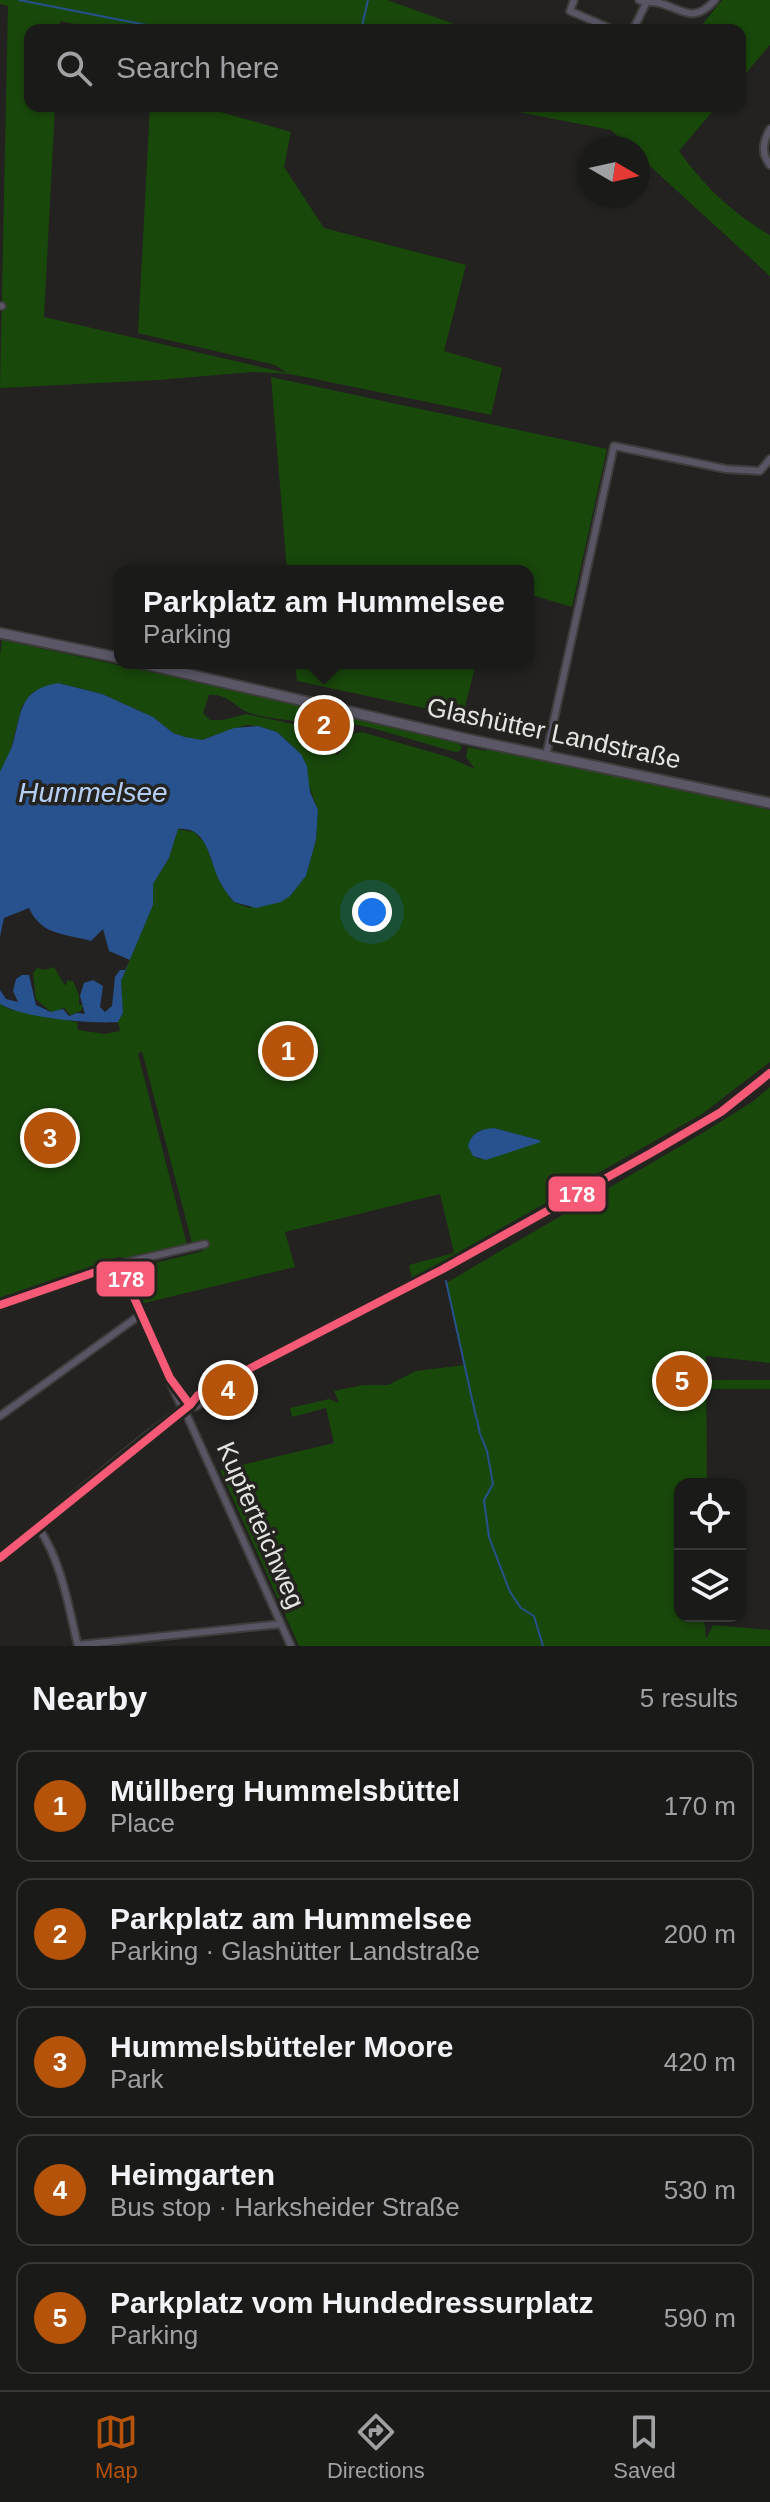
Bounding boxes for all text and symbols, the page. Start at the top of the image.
search box [24,24,746,112]
icon: search [52,46,96,90]
text: Search here [116,51,279,84]
north arrow [578,136,650,208]
popup [114,565,534,669]
text: Parkplatz am Hummelsee [143,585,505,618]
text: Parking [143,619,231,649]
street label: Glashütter Landstraße [424,691,684,775]
pin: 2 [298,695,350,755]
water label: Hummelsee [18,777,168,808]
your location [352,892,392,932]
pin: 1 [262,1021,314,1081]
pin: 3 [24,1108,76,1168]
line badge: 178 [547,1175,607,1213]
text: 178 [559,1182,595,1207]
line badge: 178 [95,1260,156,1298]
text: 178 [108,1267,144,1292]
pin: 5 [656,1351,708,1411]
pin: 4 [202,1360,254,1420]
street label: Kupferteichweg [211,1437,311,1613]
map controls [674,1478,746,1622]
button: locate [674,1478,746,1550]
button: layers [674,1550,746,1622]
text: Nearby [32,1679,147,1717]
text: 5 results [640,1683,738,1713]
text: Müllberg Hummelsbüttel [110,1774,460,1807]
text: 1 [53,1791,67,1821]
text: 170 m [664,1791,736,1821]
text: Place [110,1808,175,1838]
text: Parkplatz am Hummelsee [110,1902,472,1935]
text: 2 [53,1919,67,1949]
text: 200 m [664,1919,736,1949]
text: Parking · Glashütter Landstraße [110,1936,480,1966]
text: Hummelsbütteler Moore [110,2030,453,2063]
text: 3 [53,2047,67,2077]
text: 420 m [664,2047,736,2077]
text: Park [110,2064,163,2094]
text: Heimgarten [110,2158,275,2191]
text: 4 [53,2175,67,2205]
text: 530 m [664,2175,736,2205]
text: Bus stop · Harksheider Straße [110,2192,460,2222]
text: Parkplatz vom Hundedressurplatz [110,2286,593,2319]
text: 5 [53,2303,67,2333]
text: 590 m [664,2303,736,2333]
text: Parking [110,2320,198,2350]
tab: Map [94,2410,138,2484]
tab: Directions [327,2410,425,2484]
tab: Saved [613,2410,676,2484]

